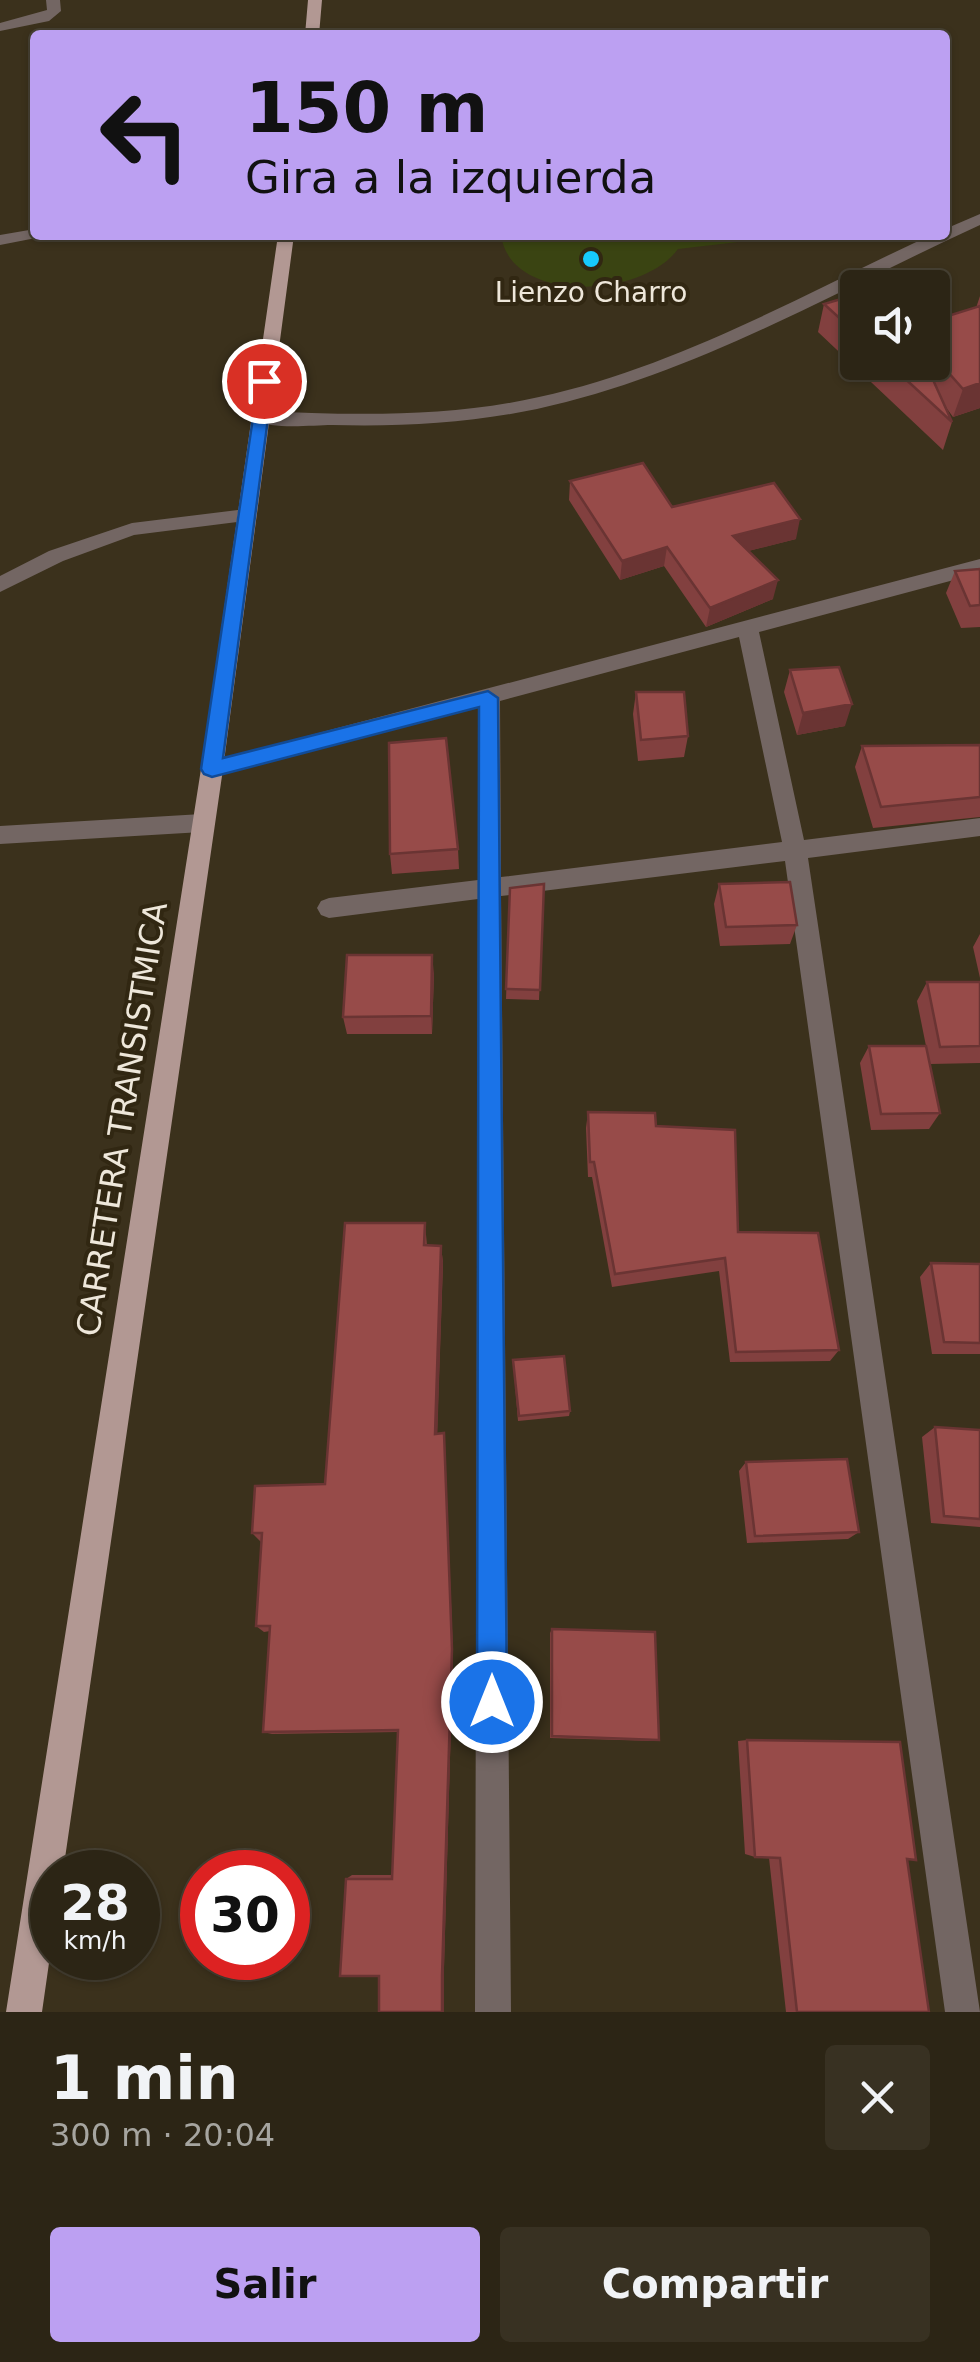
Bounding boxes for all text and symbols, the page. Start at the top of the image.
text: 150 m [245,67,488,149]
icon: left [80,70,210,200]
text: Gira a la izquierda [245,151,656,204]
marker: Lienzo Charro [580,248,602,270]
map controls [840,270,950,380]
button: sound [840,270,950,380]
place label: Lienzo Charro [495,276,687,309]
pin [222,339,307,424]
icon: arrive [237,354,292,409]
street label: CARRETERA TRANSISTMICA [69,899,175,1339]
position arrow [440,1650,544,1754]
speed limit sign: 30 [180,1850,310,1980]
text: 28 [60,1874,130,1932]
text: km/h [63,1926,127,1955]
text: 1 min [50,2043,238,2113]
button: close [825,2045,930,2150]
text: 300 m · 20:04 [50,2116,275,2154]
button: Salir [50,2227,480,2342]
button: Compartir [500,2227,930,2342]

